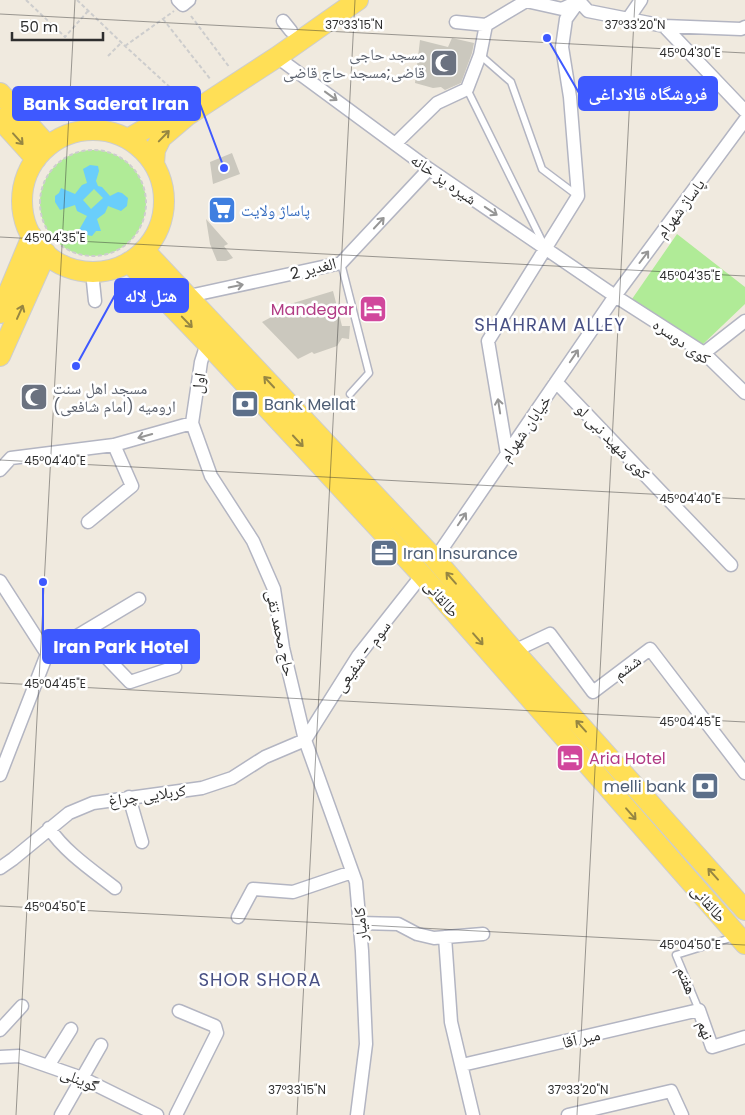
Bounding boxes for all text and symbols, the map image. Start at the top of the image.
scale bar [12,10,104,42]
text: 50 m [20,16,58,37]
text: 37°33'15"N [325,16,383,33]
text: 37°33'20"N [605,16,665,33]
place label: مسجد حاجی قاضی;مسجد حاج قاضی [283,43,425,84]
text: 45°04'30"E [659,44,721,61]
mosque icon: مسجد حاجی قاضی;مسجد حاج قاضی [429,48,459,78]
callout: فروشگاه قالاداغی [579,77,717,110]
text: فروشگاه قالاداغی [589,81,707,106]
callout: Bank Saderat Iran [13,87,200,120]
text: Bank Saderat Iran [23,91,189,116]
one-way arrow [324,91,338,101]
one-way arrow [158,130,170,142]
one-way arrow [12,132,24,145]
street label: شیره پز خانه [406,148,481,211]
street label: پاساژ شهرام [650,173,711,243]
supermarket icon: پاساژ ولایت [207,195,237,225]
place label: پاساژ ولایت [241,199,310,222]
one-way arrow [484,206,498,216]
one-way arrow [373,216,384,229]
text: 45°04'35"E [24,229,86,246]
one-way arrow [639,250,649,264]
street label: 2 الغدیر [288,252,339,285]
text: 45°04'35"E [659,267,721,284]
callout: هتل لاله [115,279,188,312]
one-way arrow [228,281,244,290]
text: هتل لاله [125,283,177,308]
hotel icon: Mandegar [358,294,388,324]
place label: Mandegar [271,298,354,321]
one-way arrow [15,305,25,320]
district label: SHAHRAM ALLEY [474,312,626,337]
street label: کوی دوسره [648,313,716,370]
one-way arrow [181,316,193,329]
one-way arrow [569,349,579,363]
street label: اول [186,371,211,395]
one-way arrow [263,376,275,388]
place label: مسجد اهل سنت ارومیه (امام شافعی) [53,377,176,418]
mosque icon: مسجد اهل سنت ارومیه (امام شافعی) [19,382,49,412]
bank icon: Bank Mellat [230,389,260,419]
street label: خیابان شهرام [494,390,557,466]
place label: Bank Mellat [264,393,356,416]
street label: کوی شهید نبی لو [570,398,655,485]
one-way arrow [493,399,503,415]
one-way arrow [137,432,153,442]
one-way arrow [292,435,304,448]
text: 45°04'40"E [24,452,86,469]
text: 45°04'40"E [659,490,721,507]
one-way arrow [457,512,467,526]
office icon: Iran Insurance [369,538,399,568]
place label: Iran Insurance [403,542,518,565]
one-way arrow [445,571,457,584]
street label: طالقانی [419,574,465,622]
street label: حاج محمد تقی [260,588,301,678]
street label: سوم - شفیعی [329,616,396,697]
callout: Iran Park Hotel [43,630,199,663]
one-way arrow [472,632,483,645]
text: Iran Park Hotel [53,634,189,659]
street label: ششم [609,649,646,685]
text: 45°04'45"E [24,675,86,692]
text: 45°04'45"E [659,713,721,730]
one-way arrow [575,720,587,733]
hotel icon: Aria Hotel [555,743,585,773]
place label: Aria Hotel [589,747,666,770]
bank icon: melli bank [690,771,720,801]
place label: melli bank [603,775,687,798]
street label: کربلایی چراغ [107,779,188,812]
one-way arrow [625,807,636,820]
one-way arrow [707,867,718,880]
street label: طالقانی [686,879,732,927]
text: 45°04'50"E [24,898,86,915]
street label: کامیار [348,906,374,943]
text: 45°04'50"E [659,936,721,953]
street label: هفتم [670,963,703,998]
district label: SHOR SHORA [198,967,322,992]
street label: نهم [692,1017,719,1043]
street label: میر آقا [560,1023,602,1054]
street label: گوینلی [57,1061,103,1098]
text: 37°33'15"N [268,1081,326,1098]
text: 37°33'20"N [548,1081,608,1098]

